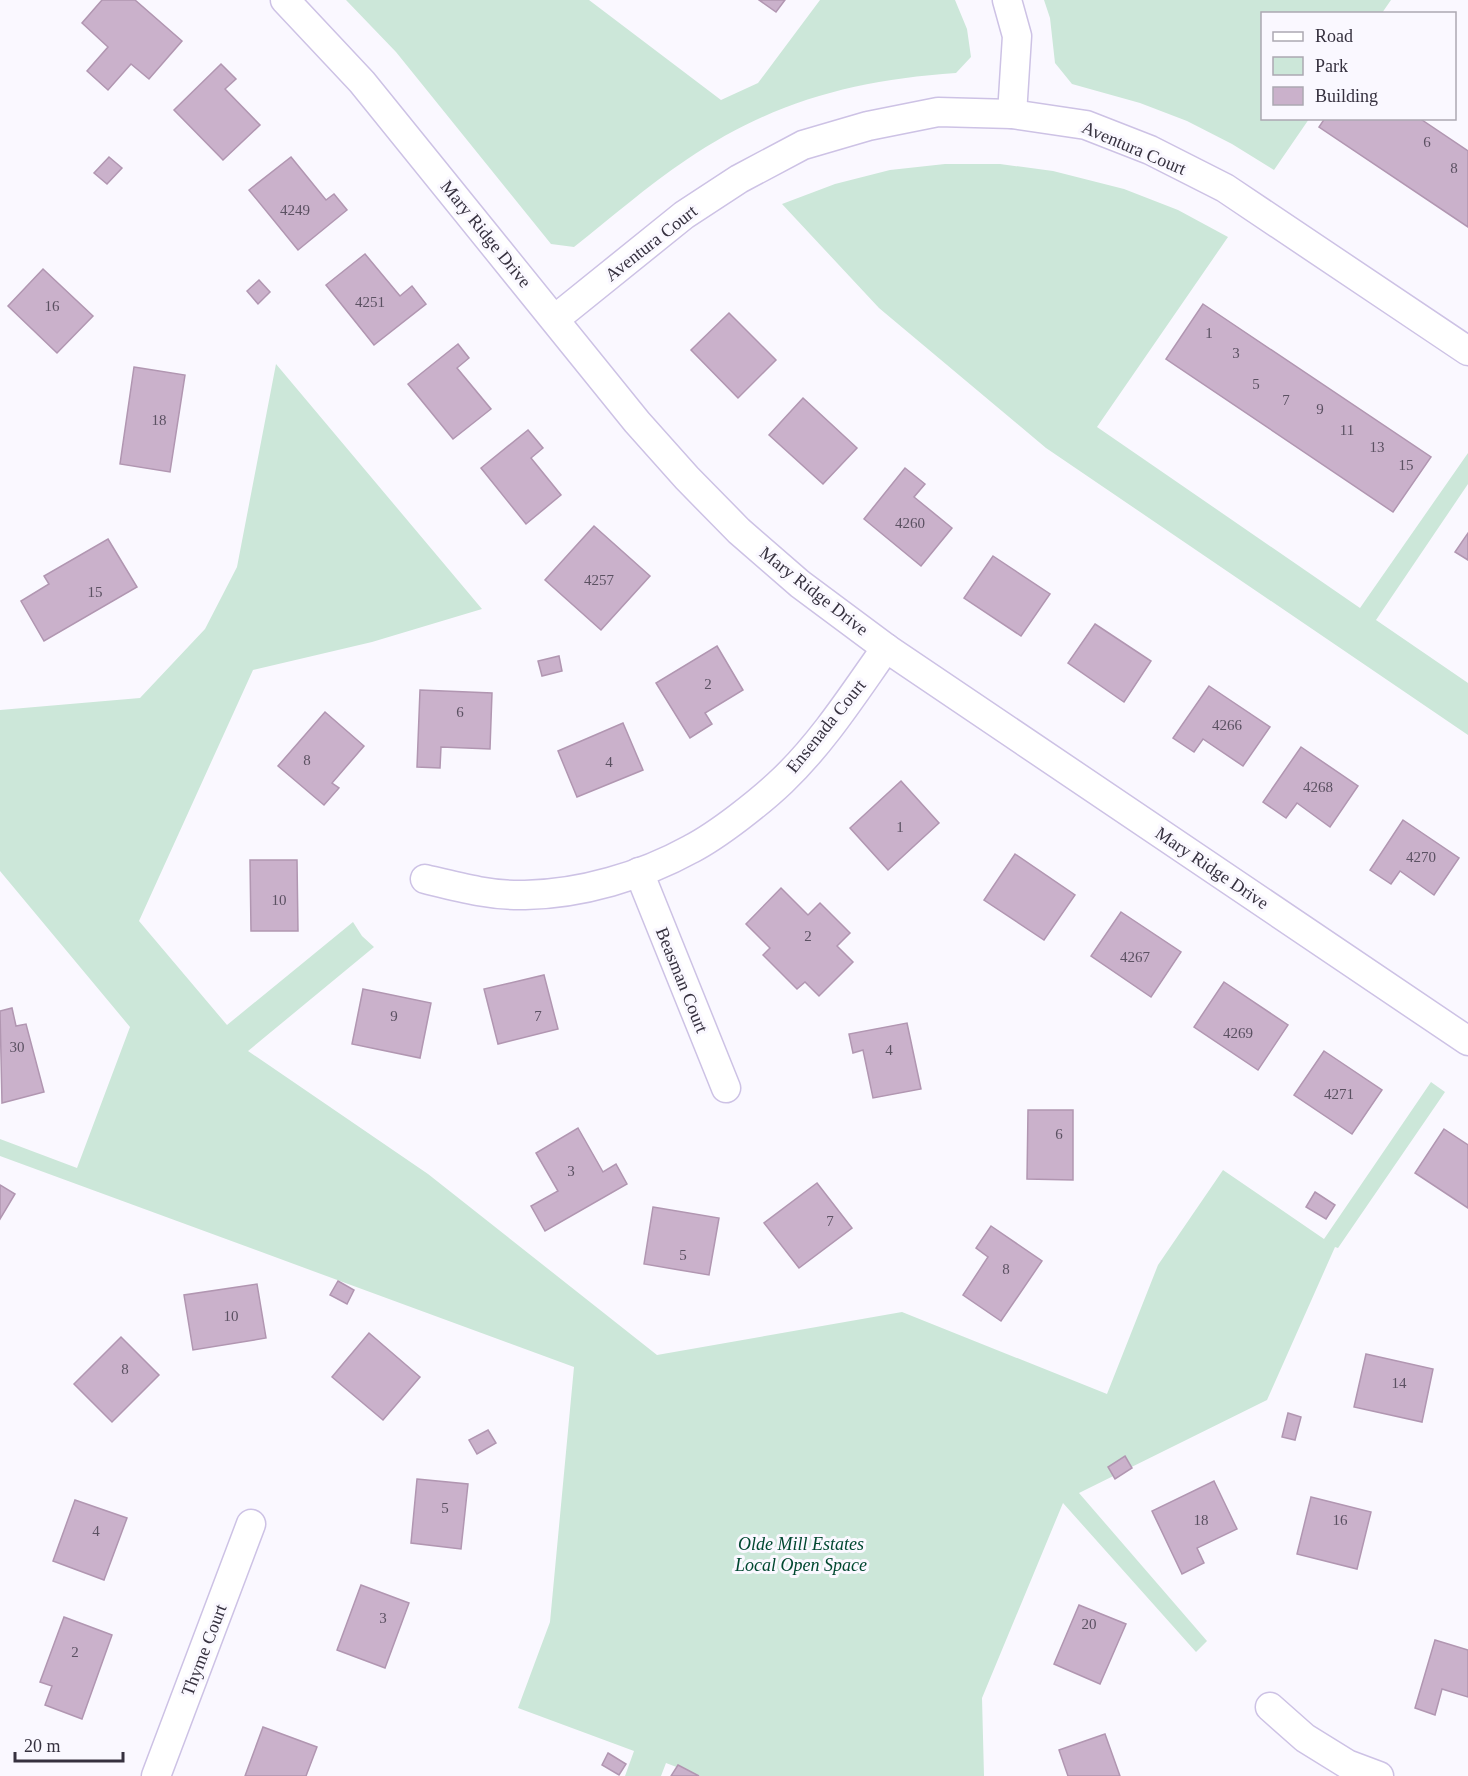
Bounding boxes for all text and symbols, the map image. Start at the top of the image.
legend [1261,12,1456,120]
text: Road [1315,26,1353,46]
text: Park [1315,56,1348,76]
text: Building [1315,86,1378,106]
street label: Aventura Court [1079,117,1189,179]
house number: 6 [1423,134,1431,150]
house number: 8 [1450,160,1458,176]
street label: Mary Ridge Drive [437,176,535,292]
street label: Aventura Court [601,201,701,285]
house number: 4249 [280,202,310,218]
house number: 4251 [355,294,385,310]
house number: 16 [45,298,60,314]
house number: 1 [1205,325,1213,341]
house number: 3 [1232,345,1240,361]
house number: 5 [1252,376,1260,392]
house number: 7 [1282,392,1290,408]
house number: 9 [1316,401,1324,417]
house number: 18 [152,412,167,428]
house number: 11 [1340,422,1354,438]
house number: 13 [1370,439,1385,455]
house number: 15 [1399,457,1414,473]
house number: 4260 [895,515,925,531]
street label: Mary Ridge Drive [756,542,872,640]
house number: 4257 [584,572,615,588]
house number: 15 [88,584,103,600]
street label: Ensenada Court [782,675,870,777]
house number: 2 [704,676,712,692]
house number: 6 [456,704,464,720]
house number: 4266 [1212,717,1243,733]
house number: 8 [303,752,311,768]
house number: 4 [605,754,613,770]
house number: 4268 [1303,779,1333,795]
house number: 1 [896,819,904,835]
street label: Mary Ridge Drive [1152,823,1272,913]
house number: 4270 [1406,849,1436,865]
house number: 10 [272,892,287,908]
street label: Beasman Court [652,925,712,1035]
house number: 2 [804,928,812,944]
house number: 4267 [1120,949,1151,965]
house number: 9 [390,1008,398,1024]
house number: 7 [534,1008,542,1024]
house number: 4269 [1223,1025,1253,1041]
house number: 30 [10,1039,25,1055]
house number: 4 [885,1042,893,1058]
house number: 4271 [1324,1086,1354,1102]
house number: 6 [1055,1126,1063,1142]
house number: 3 [567,1163,575,1179]
house number: 7 [826,1213,834,1229]
house number: 5 [679,1247,687,1263]
house number: 8 [1002,1261,1010,1277]
house number: 10 [224,1308,239,1324]
house number: 8 [121,1361,129,1377]
house number: 14 [1392,1375,1407,1391]
house number: 5 [441,1500,449,1516]
house number: 18 [1194,1512,1209,1528]
house number: 16 [1333,1512,1348,1528]
house number: 4 [92,1523,100,1539]
park label: Olde Mill Estates Local Open Space [734,1534,867,1575]
street label: Thyme Court [177,1601,231,1699]
house number: 3 [379,1610,387,1626]
house number: 20 [1082,1616,1097,1632]
house number: 2 [71,1644,79,1660]
scale bar [15,1725,123,1763]
text: 20 m [24,1736,61,1756]

